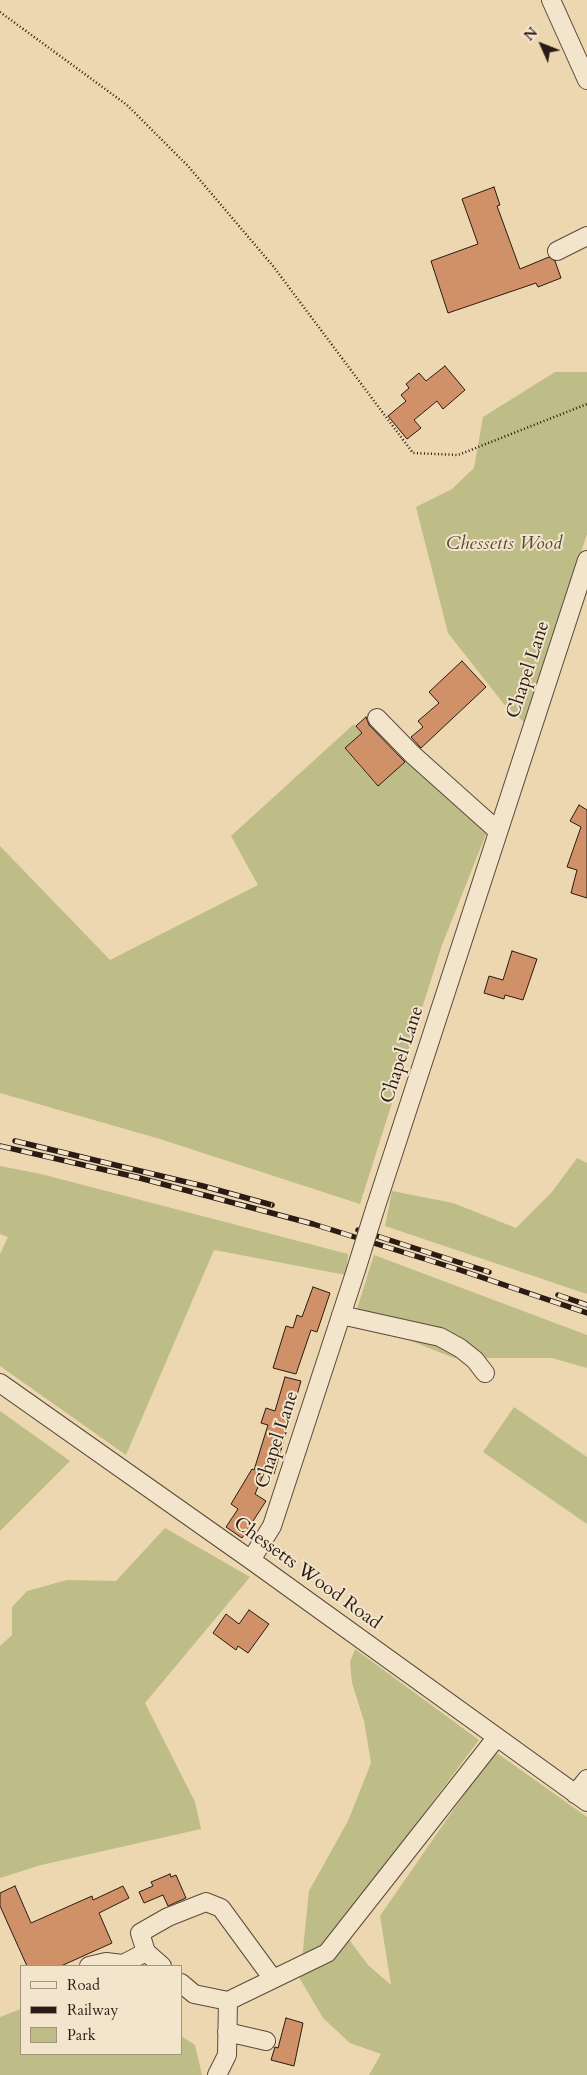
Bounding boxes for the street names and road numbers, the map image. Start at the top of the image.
street label: Chapel Lane [503,618,555,722]
street label: Chapel Lane [377,1003,429,1107]
street label: Chapel Lane [252,1388,304,1492]
street label: Chessetts Wood Road [229,1513,385,1635]

